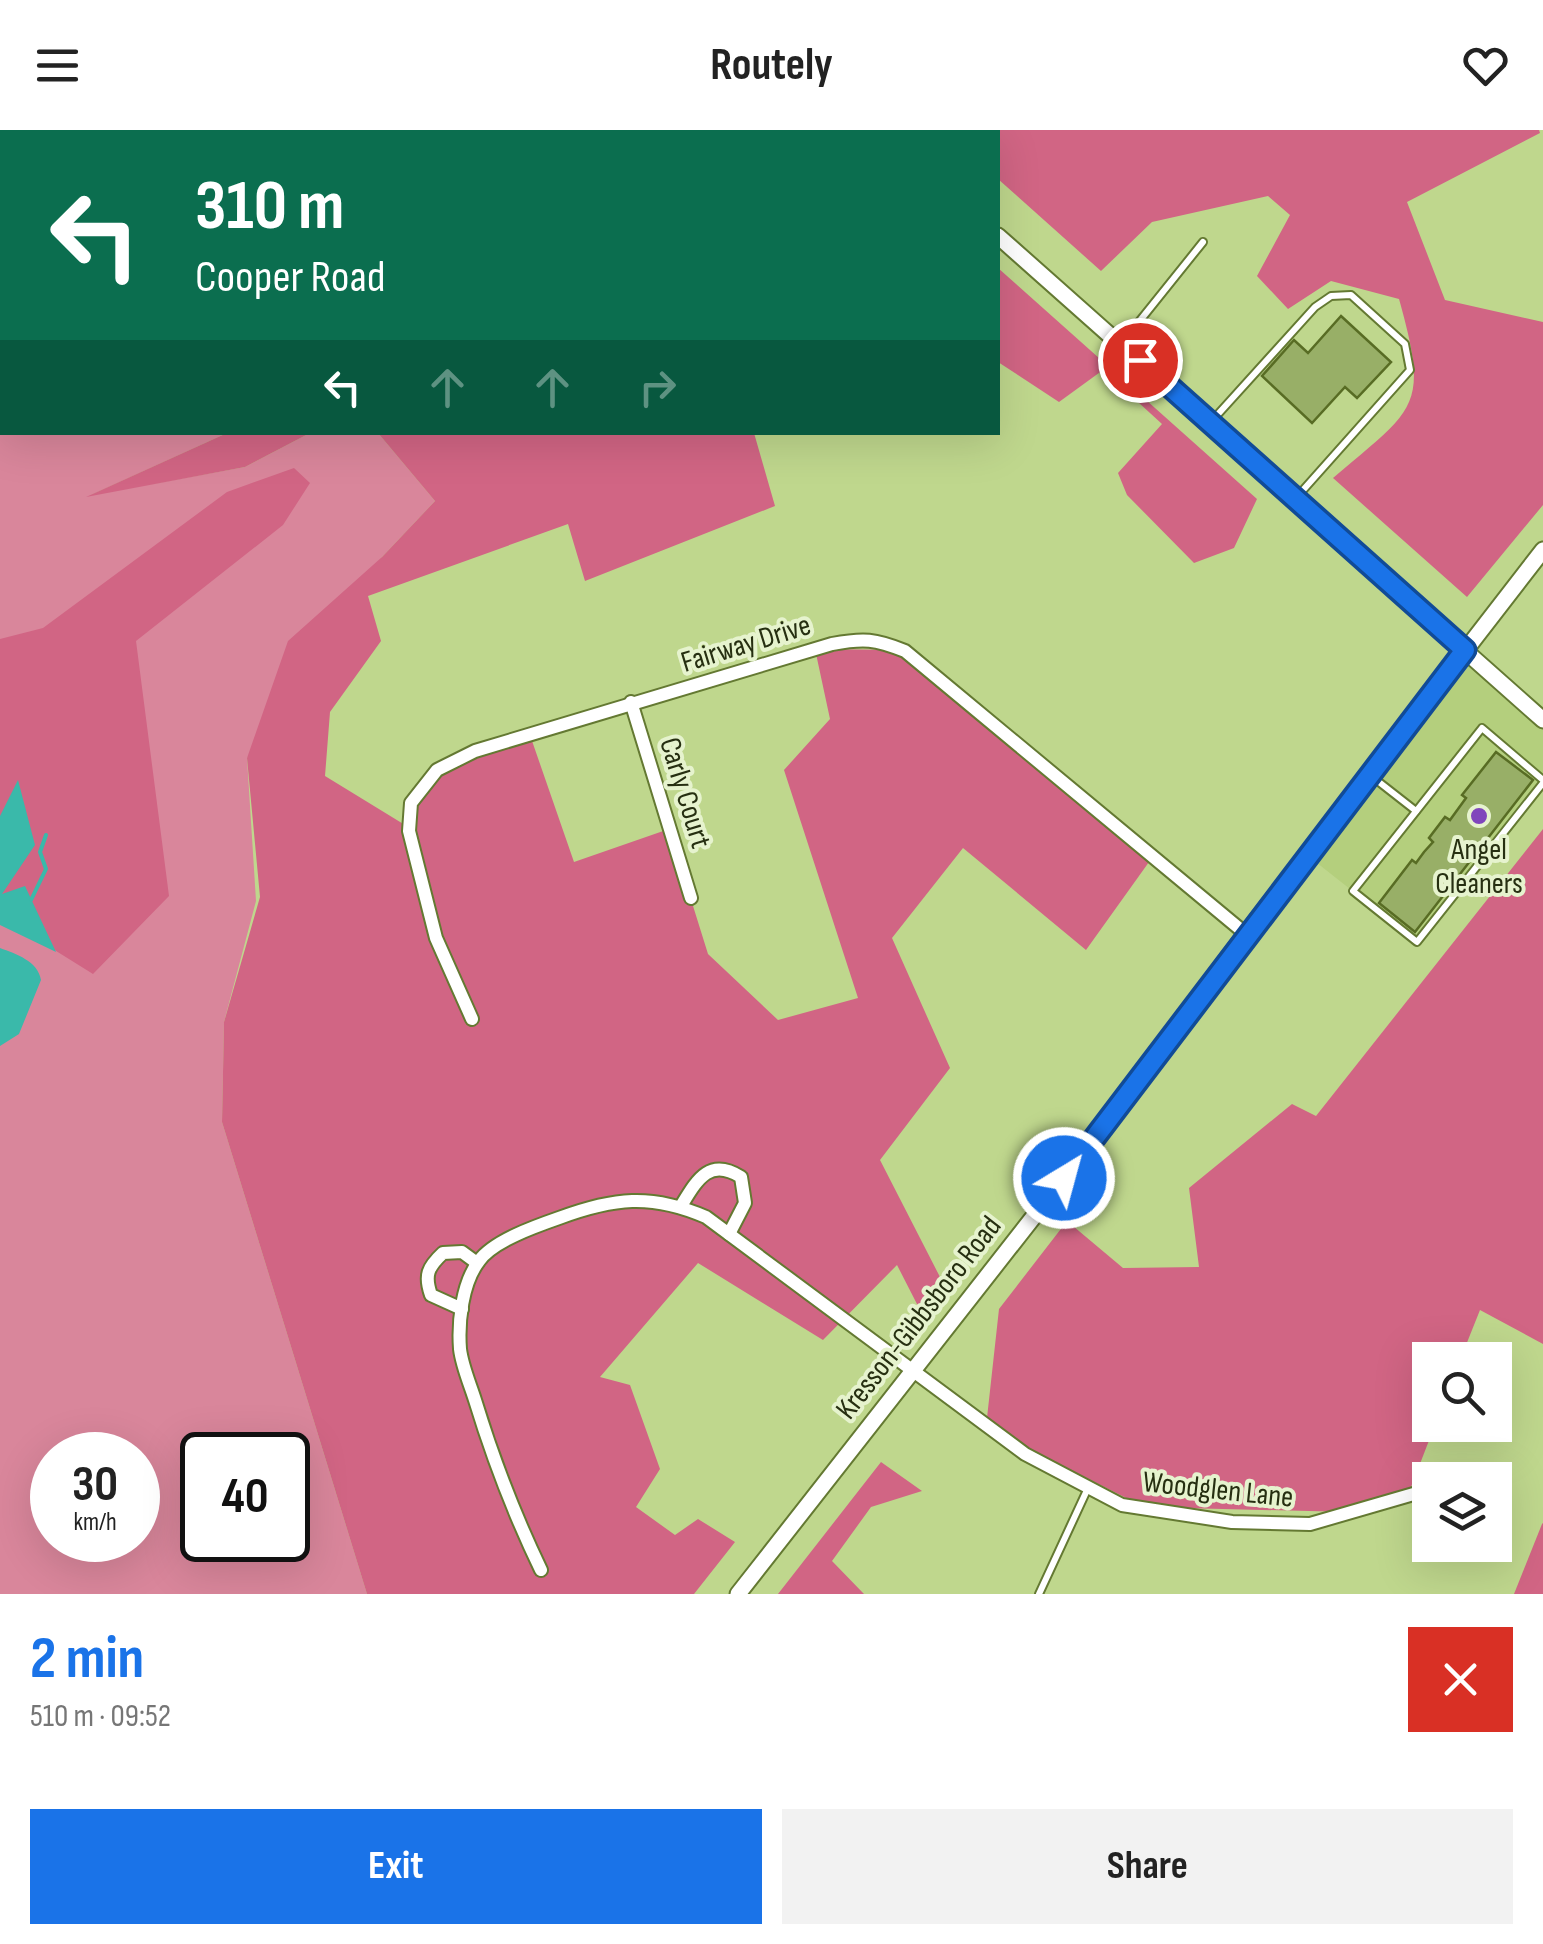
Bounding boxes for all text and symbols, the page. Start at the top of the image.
icon: menu [30,38,85,93]
text: Routely [710,38,833,93]
icon: heart [1458,38,1513,93]
text: 310 m [195,165,344,249]
icon: left [30,170,160,300]
text: Cooper Road [195,250,386,305]
pin [1098,318,1183,403]
icon: arrive [1113,333,1168,388]
icon: left [315,360,370,415]
icon: ahead [420,360,475,415]
icon: ahead [525,360,580,415]
icon: right [630,360,685,415]
street label: Fairway Drive [677,607,815,681]
street label: Carly Court [651,733,719,853]
marker: Angel Cleaners [1468,805,1490,827]
place label: Angel Cleaners [1435,832,1523,902]
position arrow [1012,1126,1116,1230]
street label: Kresson-Gibbsboro Road [829,1209,1009,1427]
map controls [1412,1342,1512,1562]
button: search [1412,1342,1512,1442]
speed limit sign: 40 [180,1432,310,1562]
text: 30 [72,1455,118,1515]
button: layers [1412,1462,1512,1562]
street label: Woodglen Lane [1141,1464,1295,1516]
text: km/h [73,1507,117,1538]
text: 2 min [30,1623,144,1695]
button: close [1408,1627,1513,1732]
text: 510 m · 09:52 [30,1697,171,1736]
button: Exit [30,1809,762,1924]
button: Share [782,1809,1513,1924]

